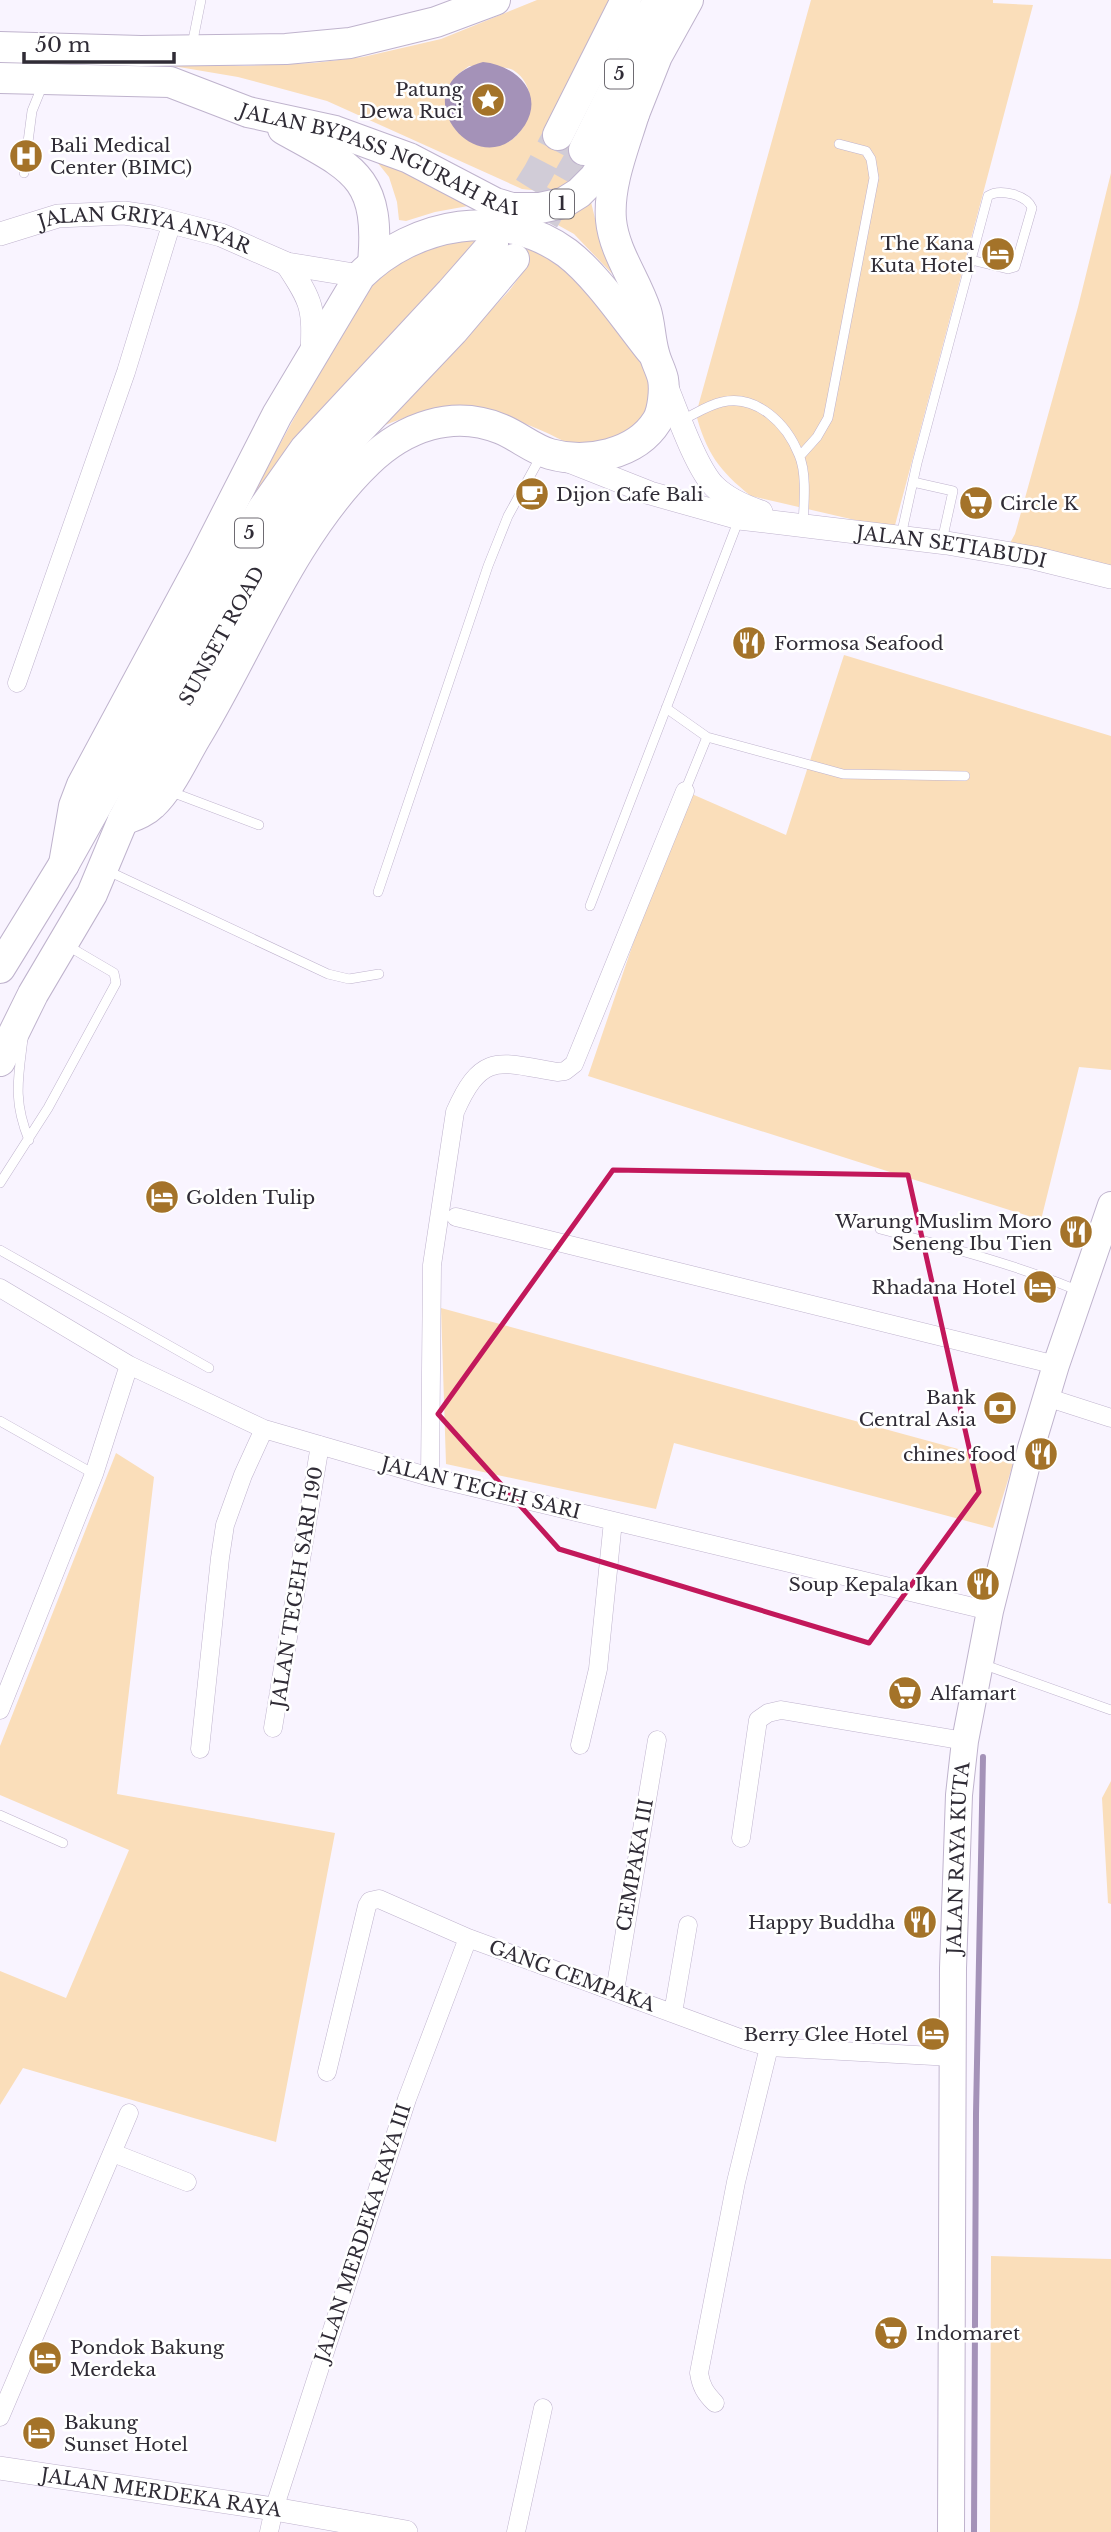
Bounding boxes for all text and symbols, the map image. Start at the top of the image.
scale bar [24,21,175,65]
text: 50 m [35,32,91,58]
road number: 5 [605,60,633,88]
place label: Patung Dewa Ruci [359,78,464,123]
place icon: Patung Dewa Ruci [469,81,507,119]
street label: JALAN BYPASS NGURAH RAI [233,97,519,220]
place label: Bali Medical Center (BIMC) [50,134,192,179]
hospital icon: Bali Medical Center (BIMC) [7,137,45,175]
road number: 1 [550,190,574,218]
street label: JALAN GRIYA ANYAR [32,201,255,259]
place label: The Kana Kuta Hotel [870,232,974,277]
hotel icon: The Kana Kuta Hotel [979,235,1017,273]
cafe icon: Dijon Cafe Bali [513,475,551,513]
place label: Dijon Cafe Bali [556,483,704,506]
supermarket icon: Circle K [957,484,995,522]
place label: Circle K [1000,492,1079,515]
road number: 5 [235,518,263,548]
street label: JALAN SETIABUDI [852,520,1049,572]
street label: SUNSET ROAD [174,562,269,709]
restaurant icon: Formosa Seafood [730,624,768,662]
place label: Formosa Seafood [774,632,944,655]
hotel icon: Golden Tulip [143,1178,181,1216]
place label: Golden Tulip [186,1186,315,1209]
place label: Warung Muslim Moro Seneng Ibu Tien [834,1210,1052,1255]
restaurant icon: Warung Muslim Moro Seneng Ibu Tien [1057,1213,1095,1251]
hotel icon: Rhadana Hotel [1021,1268,1059,1306]
place label: Rhadana Hotel [871,1276,1016,1299]
place label: Bank Central Asia [859,1386,976,1431]
bank icon: Bank Central Asia [981,1389,1019,1427]
restaurant icon: chines food [1022,1435,1060,1473]
place label: chines food [903,1443,1016,1466]
street label: JALAN TEGEH SARI [376,1451,583,1524]
street label: JALAN TEGEH SARI 190 [266,1465,327,1712]
restaurant icon: Soup Kepala Ikan [964,1565,1002,1603]
place label: Soup Kepala Ikan [788,1573,958,1596]
supermarket icon: Alfamart [886,1674,924,1712]
place label: Alfamart [929,1682,1017,1705]
street label: JALAN RAYA KUTA [942,1760,974,1958]
street label: CEMPAKA III [612,1797,658,1933]
restaurant icon: Happy Buddha [901,1903,939,1941]
place label: Happy Buddha [748,1911,895,1934]
street label: GANG CEMPAKA [486,1935,659,2017]
hotel icon: Berry Glee Hotel [914,2015,952,2053]
place label: Berry Glee Hotel [744,2023,908,2046]
street label: JALAN MERDEKA RAYA III [309,2101,416,2368]
supermarket icon: Indomaret [872,2314,910,2352]
place label: Indomaret [916,2322,1021,2345]
place label: Pondok Bakung Merdeka [70,2336,225,2381]
hotel icon: Pondok Bakung Merdeka [26,2339,64,2377]
place label: Bakung Sunset Hotel [64,2411,188,2456]
hotel icon: Bakung Sunset Hotel [20,2414,58,2452]
street label: JALAN MERDEKA RAYA [37,2462,283,2521]

